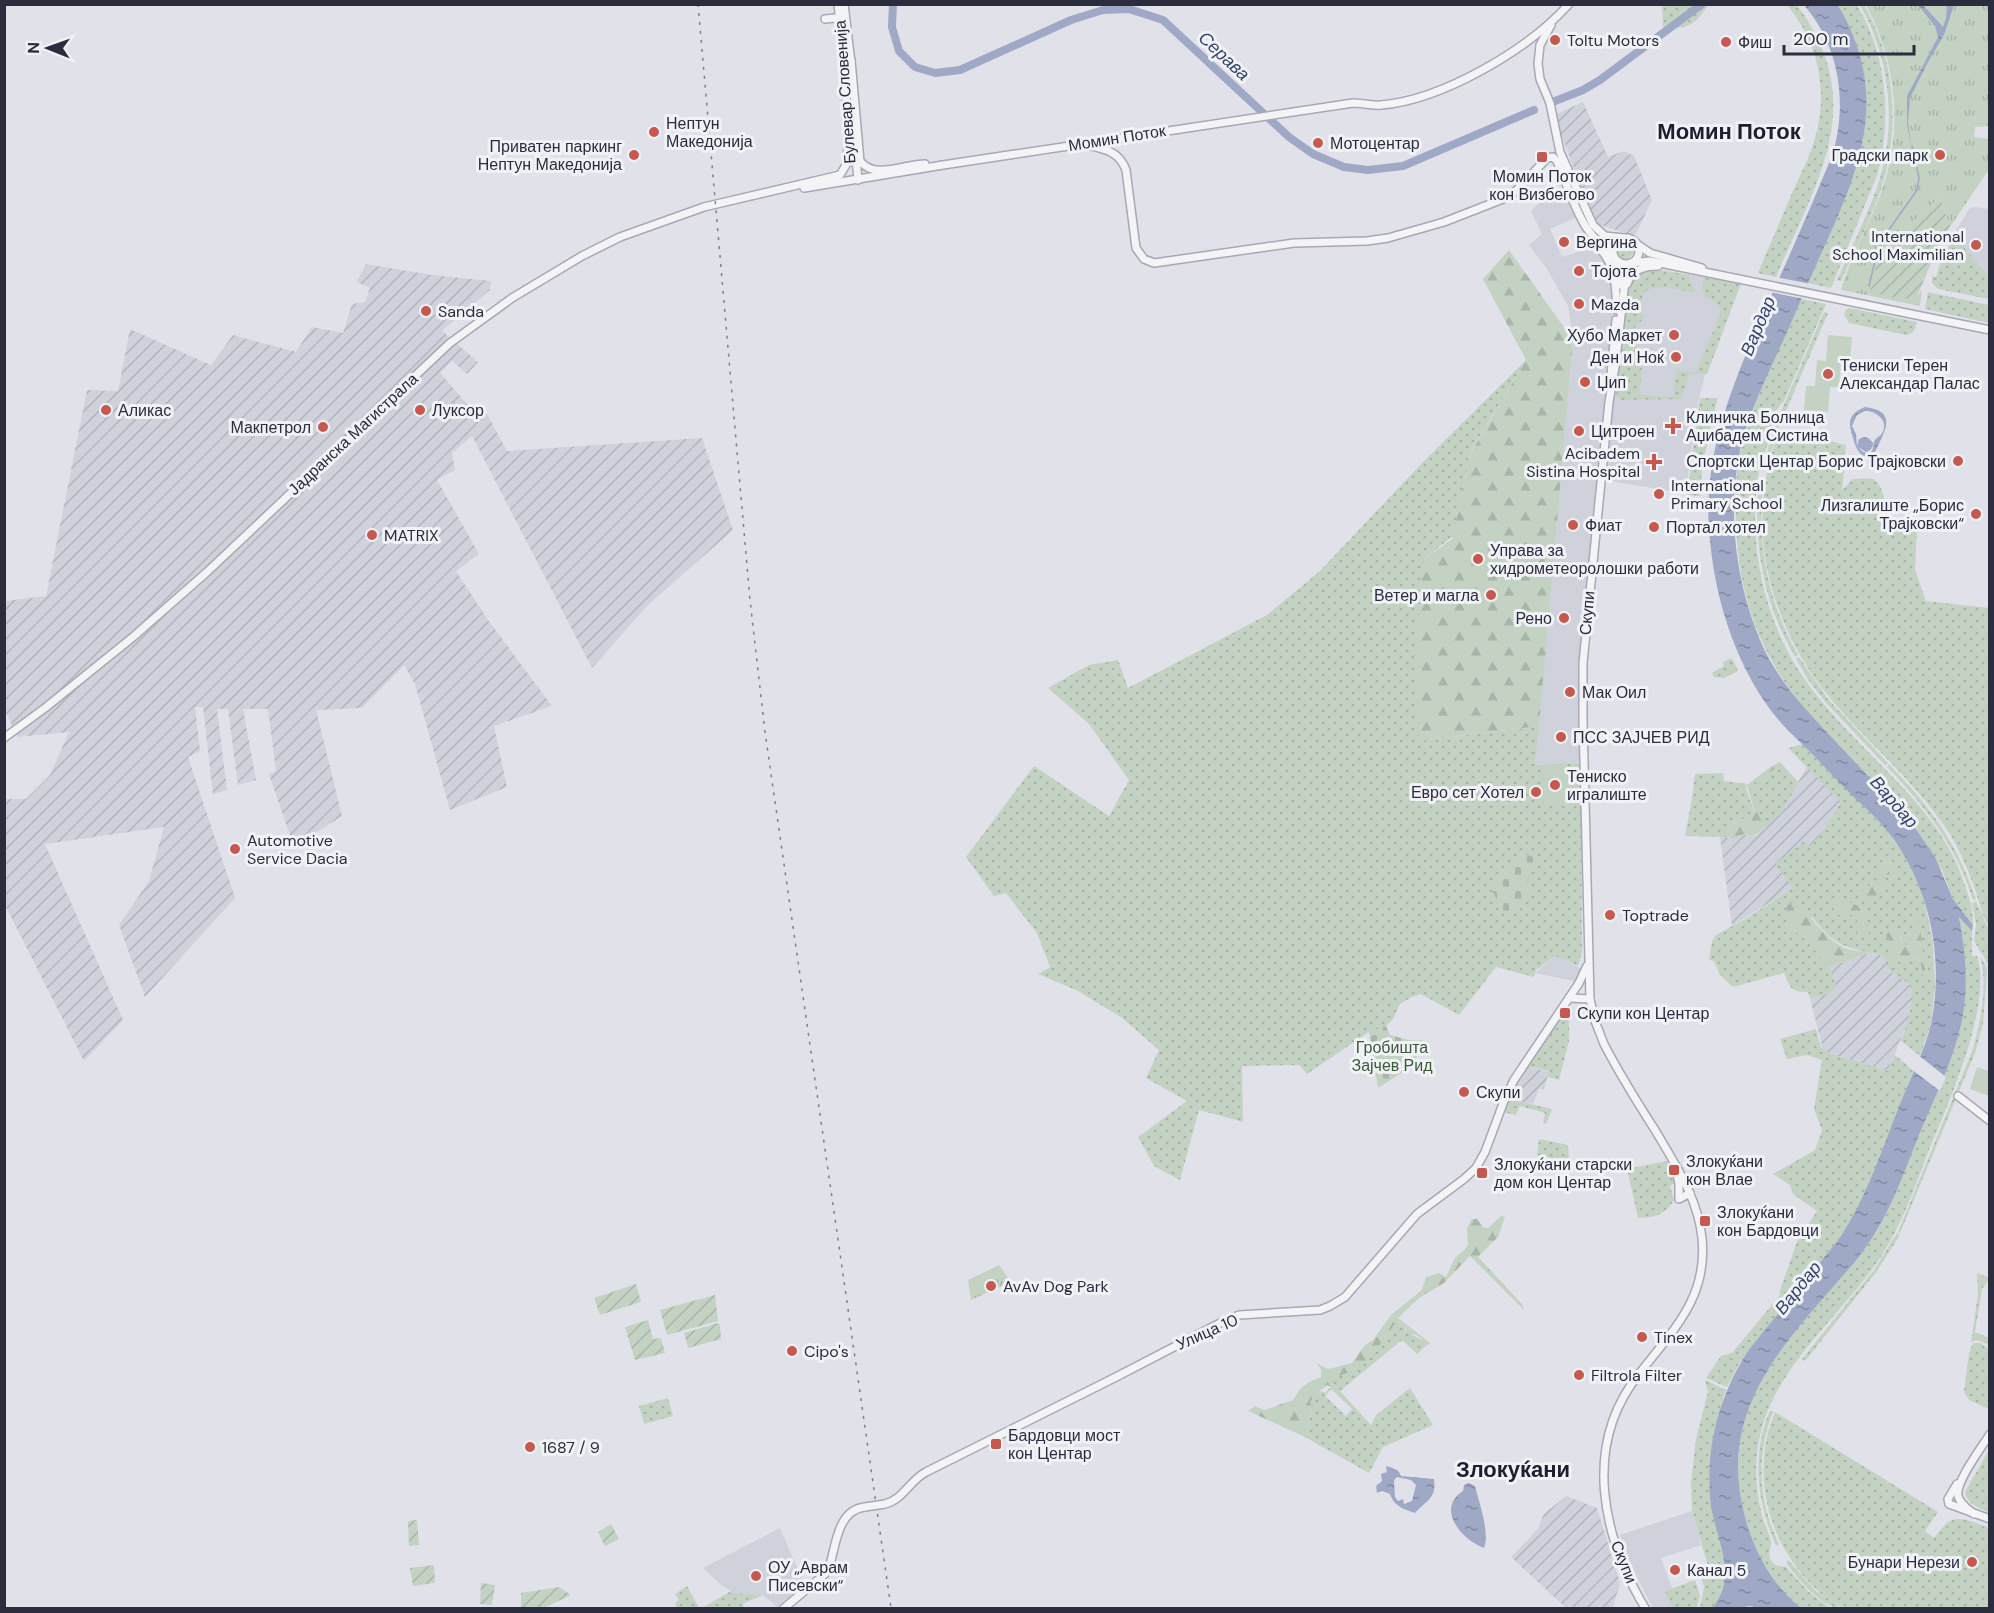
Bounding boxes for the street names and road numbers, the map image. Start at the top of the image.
street label: Булевар Словенија [830,19,860,164]
street label: Момин Поток [1067,120,1168,156]
street label: Јадранска Магистрала [284,368,422,500]
street label: Скупи [1575,590,1599,636]
street label: Улица 10 [1173,1309,1241,1355]
street label: Скупи [1606,1538,1642,1586]

